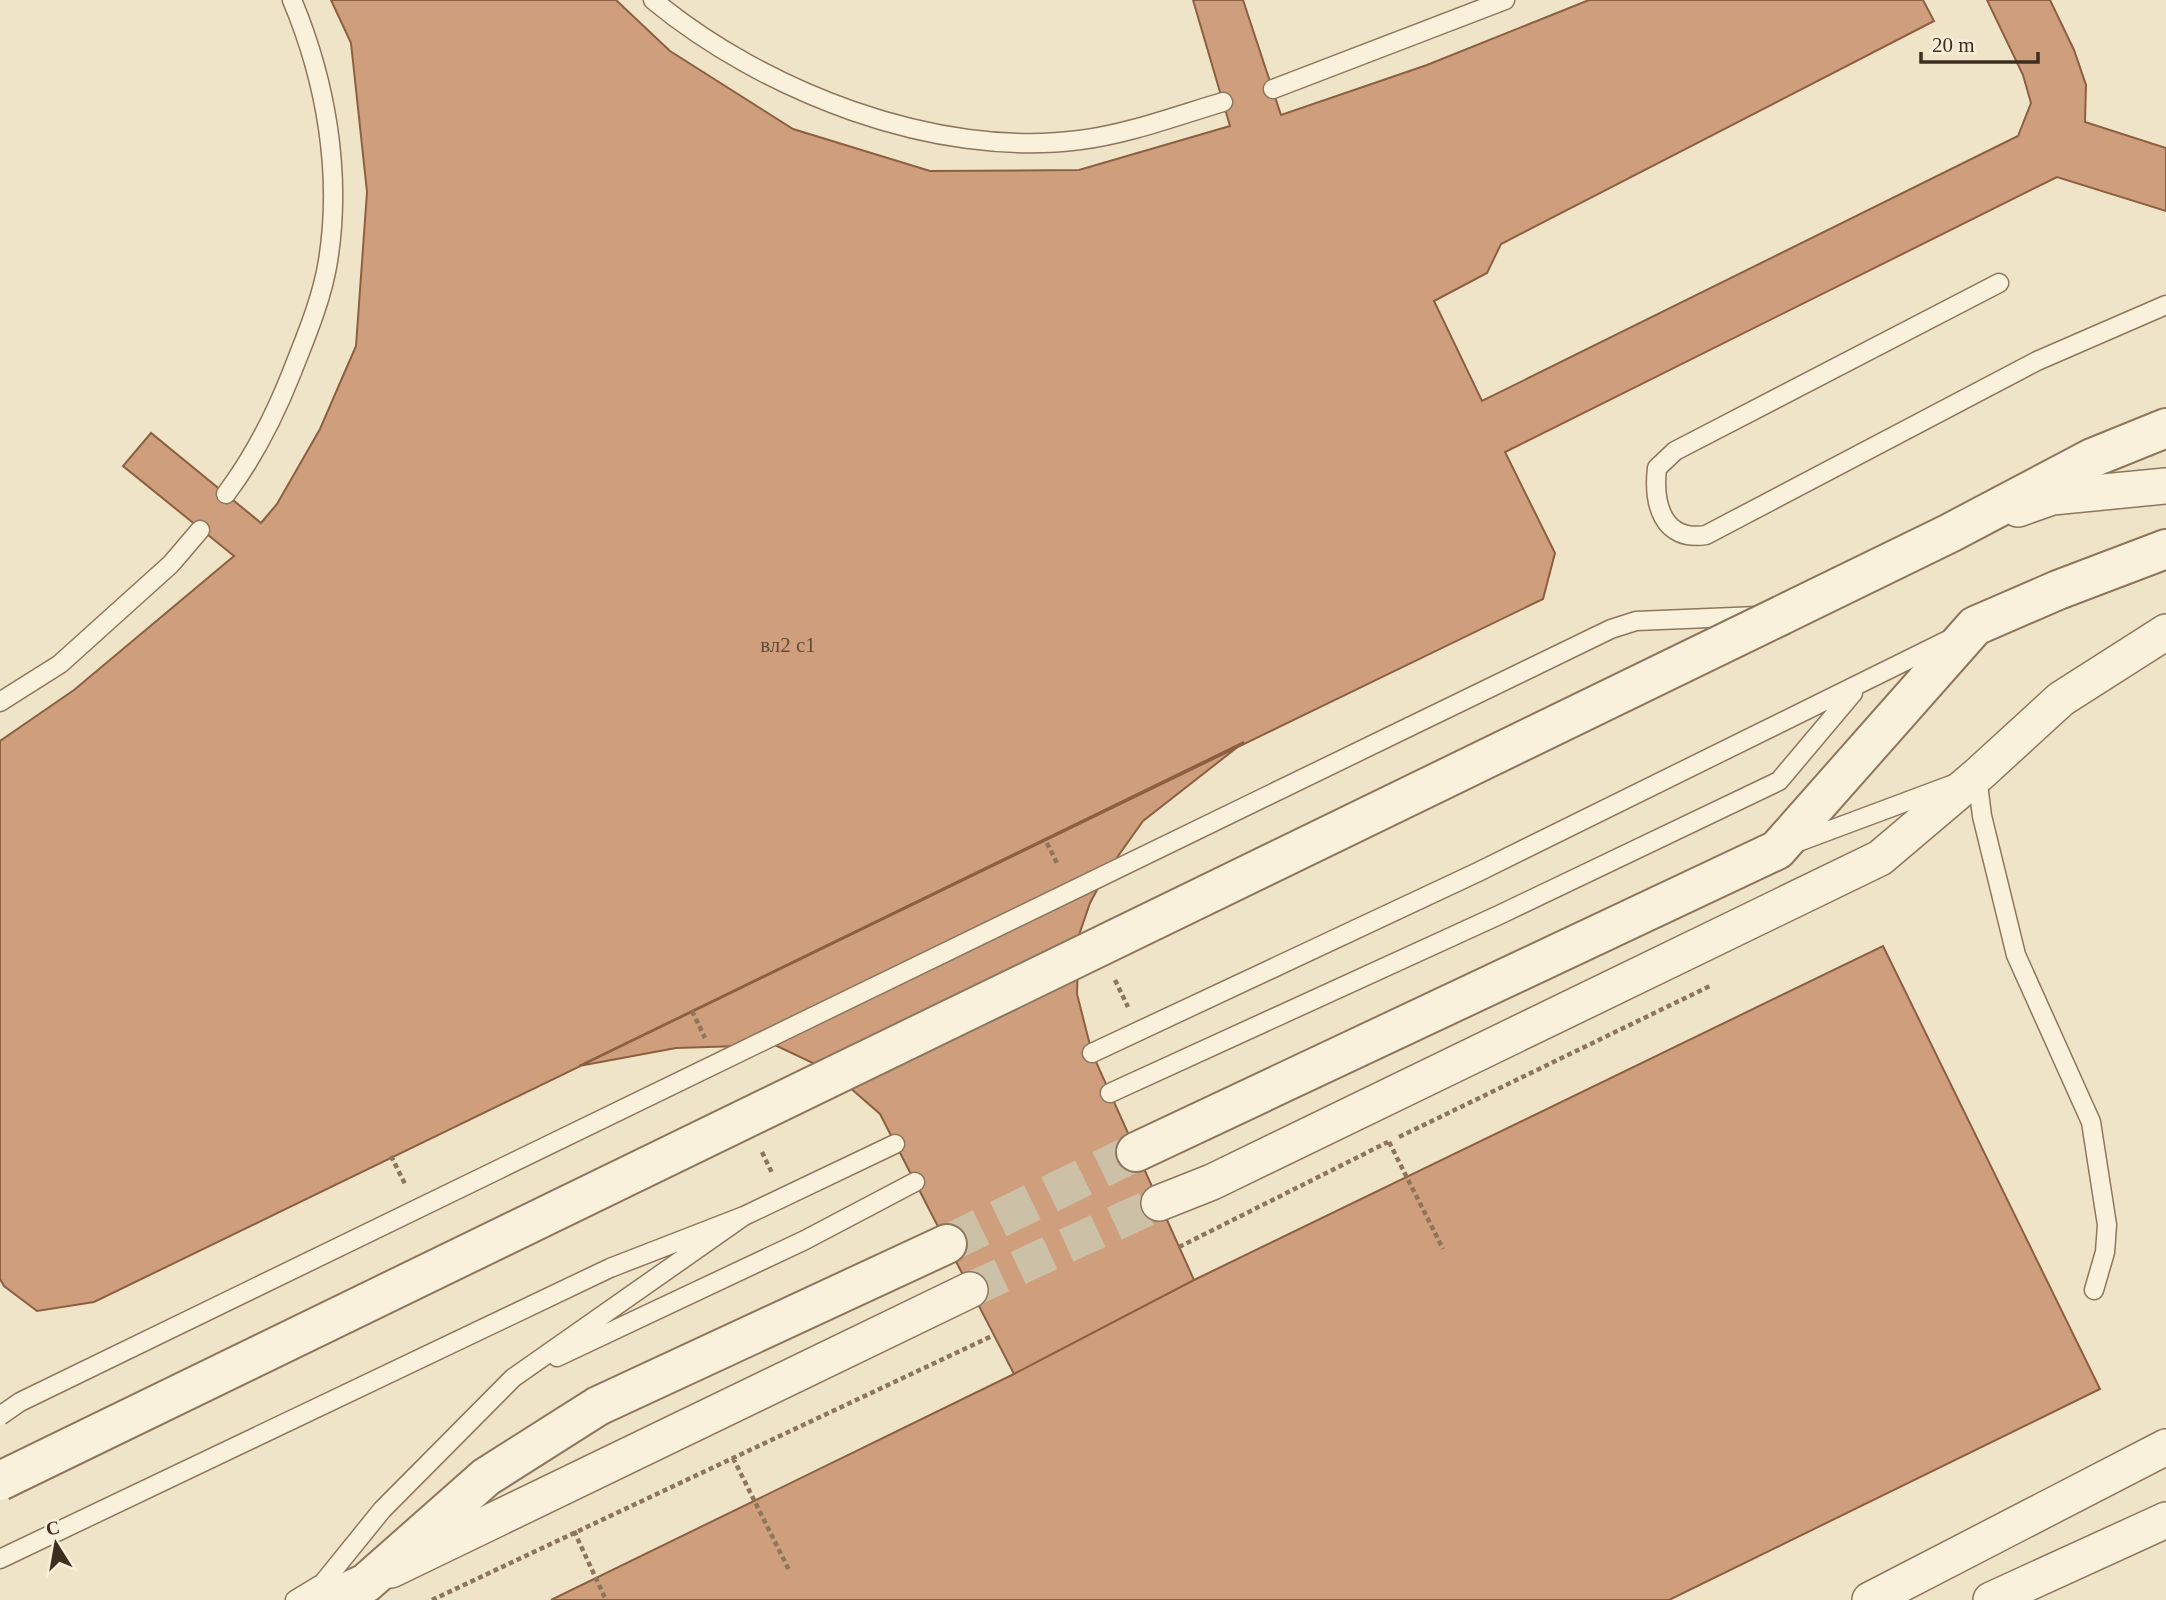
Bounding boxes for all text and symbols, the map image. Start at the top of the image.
scale bar [1921,21,2038,65]
text: 20 m [1932,33,1975,57]
house number: вл2 с1 [760,633,816,657]
north arrow [21,1509,91,1579]
text: С [44,1516,62,1539]

